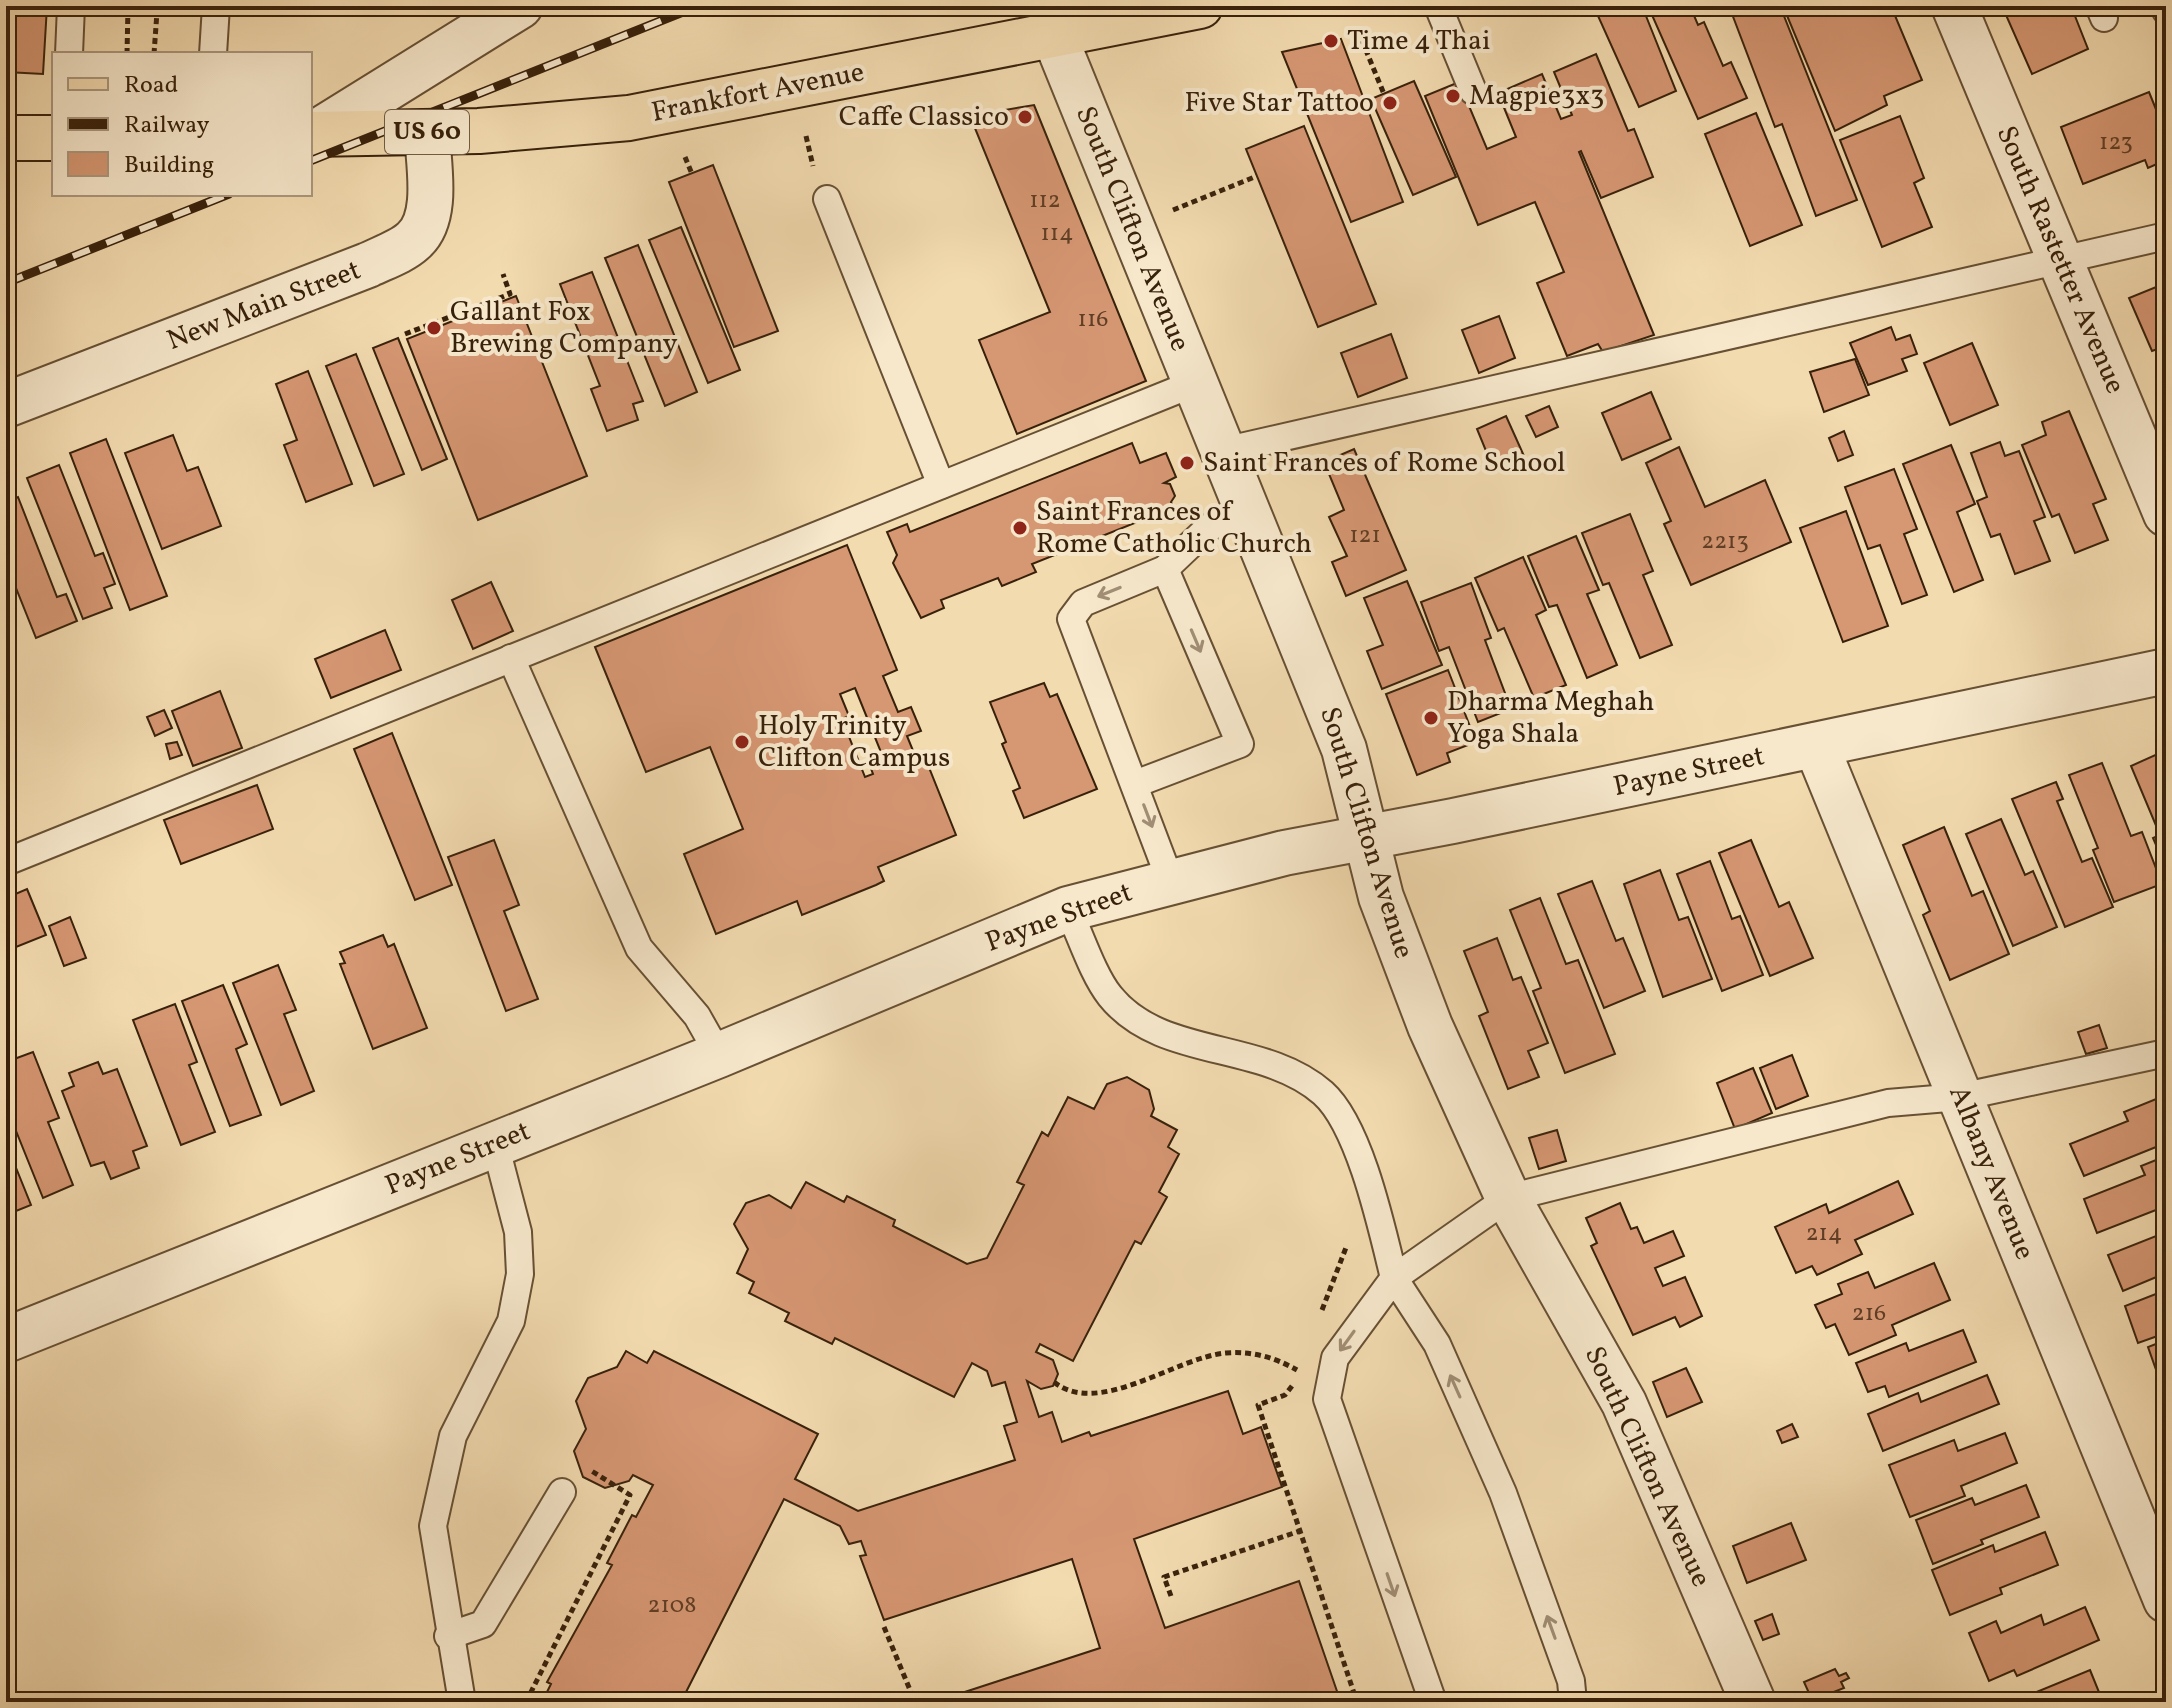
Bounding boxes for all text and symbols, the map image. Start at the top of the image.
place label: Time 4 Thai [1347,22,1490,61]
marker: Time 4 Thai [1322,32,1340,50]
legend [52,52,312,196]
street label: Frankfort Avenue [648,53,868,133]
text: Road [124,69,178,103]
place label: Magpie3x3 [1469,77,1604,116]
place label: Five Star Tattoo [1184,84,1374,123]
marker: Magpie3x3 [1444,87,1462,105]
marker: Five Star Tattoo [1381,94,1399,112]
place label: Caffe Classico [839,98,1009,137]
street label: South Clifton Avenue [1065,101,1199,357]
marker: Caffe Classico [1016,108,1034,126]
text: Railway [124,109,210,143]
road number: US 60 [385,110,469,154]
street label: South Rastetter Avenue [1986,120,2134,400]
house number: 123 [2099,126,2133,160]
text: Building [124,149,214,183]
house number: 112 [1029,184,1061,218]
house number: 114 [1041,217,1073,251]
street label: New Main Street [162,251,366,361]
place label: Gallant Fox Brewing Company [450,293,678,364]
house number: 116 [1078,303,1108,337]
marker: Gallant Fox Brewing Company [425,319,443,337]
place label: Saint Frances of Rome School [1203,444,1565,483]
marker: Saint Frances of Rome School [1178,454,1196,472]
place label: Saint Frances of Rome Catholic Church [1036,493,1312,564]
marker: Saint Frances of Rome Catholic Church [1011,519,1029,537]
house number: 121 [1349,519,1381,553]
house number: 2213 [1701,525,1749,559]
one-way arrow [1098,586,1122,600]
one-way arrow [1189,628,1204,653]
place label: Dharma Meghah Yoga Shala [1447,683,1655,754]
street label: South Clifton Avenue [1309,702,1423,964]
place label: Holy Trinity Clifton Campus [758,707,950,778]
marker: Dharma Meghah Yoga Shala [1422,709,1440,727]
marker: Holy Trinity Clifton Campus [733,733,751,751]
street label: Payne Street [1610,737,1768,807]
one-way arrow [1142,803,1156,828]
street label: Payne Street [980,873,1138,963]
street label: Albany Avenue [1938,1080,2044,1266]
street label: Payne Street [380,1112,536,1206]
house number: 214 [1806,1217,1842,1251]
house number: 216 [1852,1297,1886,1331]
one-way arrow [1339,1330,1356,1351]
street label: South Clifton Avenue [1574,1340,1720,1594]
one-way arrow [1447,1374,1462,1399]
one-way arrow [1385,1573,1399,1597]
house number: 2108 [648,1589,696,1623]
one-way arrow [1543,1615,1558,1640]

